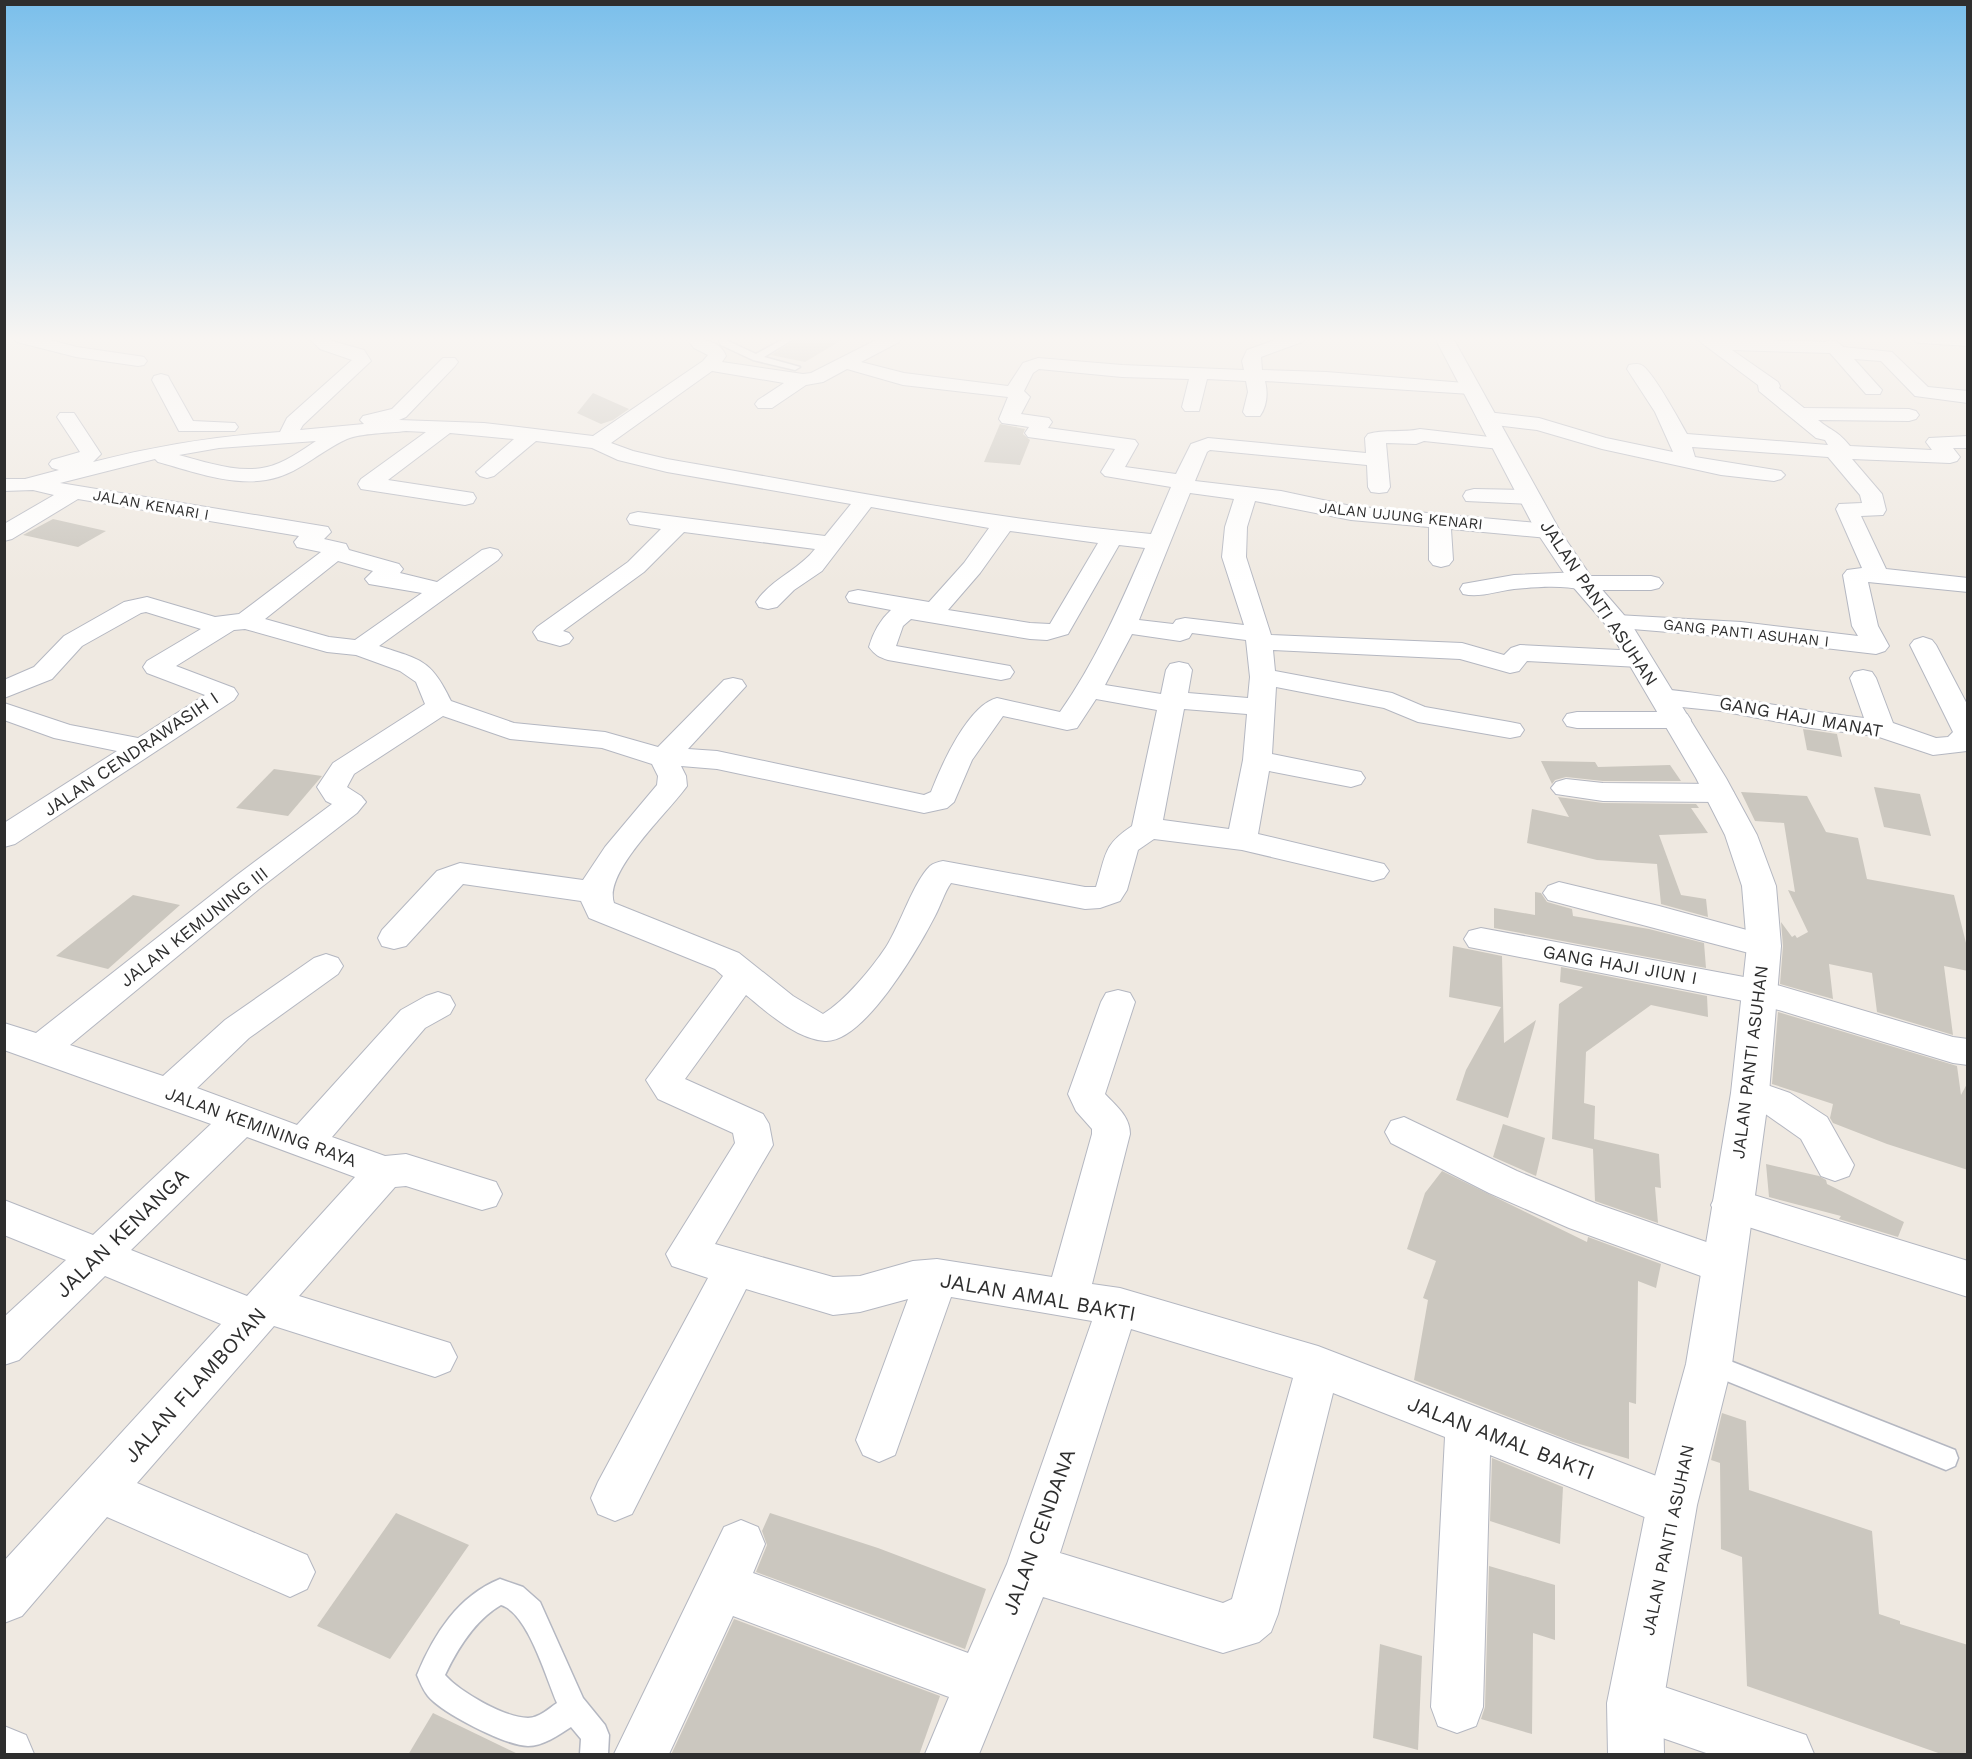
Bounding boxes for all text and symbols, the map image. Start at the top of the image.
street label: JALAN KENARI I [92,486,210,524]
street label: JALAN UJUNG KENARI [1318,498,1484,534]
street label: JALAN PANTI ASUHAN [1536,516,1663,689]
street label: GANG PANTI ASUHAN I [1662,615,1830,651]
street label: JALAN CENDRAWASIH I [39,687,222,820]
street label: GANG HAJI MANAT [1718,692,1885,741]
street label: JALAN KEMUNING III [116,862,272,991]
street label: GANG HAJI JIUN I [1541,941,1699,988]
street label: JALAN PANTI ASUHAN [1727,964,1772,1160]
street label: JALAN KEMINING RAYA [163,1082,360,1171]
street label: JALAN KENANGA [50,1163,193,1302]
street label: JALAN AMAL BAKTI [938,1267,1138,1326]
street label: JALAN FLAMBOYAN [118,1302,271,1467]
street label: JALAN AMAL BAKTI [1404,1390,1598,1485]
street label: JALAN PANTI ASUHAN [1637,1442,1698,1637]
street label: JALAN CENDANA [997,1445,1080,1618]

